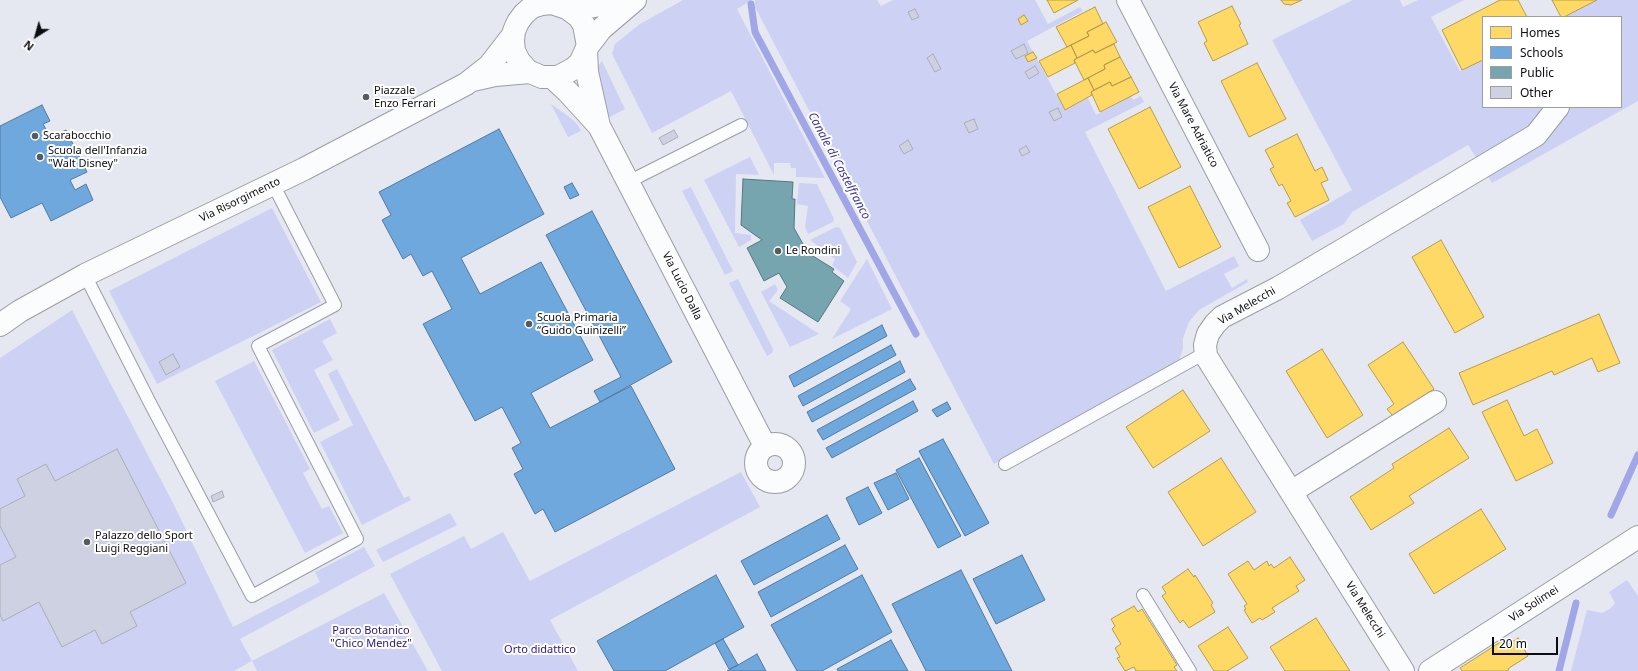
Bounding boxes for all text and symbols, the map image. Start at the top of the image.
north arrow [16,16,56,56]
legend [1482,16,1622,108]
text: Homes [1520,24,1560,41]
text: N [20,37,37,55]
text: Schools [1520,44,1563,61]
text: Public [1520,64,1554,81]
street label: Via Mare Adriatico [1165,80,1221,170]
place label: Piazzale Enzo Ferrari [374,84,436,110]
text: Other [1520,84,1553,101]
marker: Piazzale Enzo Ferrari [361,92,371,102]
water label: Canale di Castelfranco [805,110,873,222]
place label: Scarabocchio [43,129,111,143]
marker: Scarabocchio [30,131,40,141]
place label: Scuola dell'Infanzia "Walt Disney" [48,144,147,170]
marker: Scuola dell'Infanzia "Walt Disney" [35,152,45,162]
street label: Via Risorgimento [198,175,282,225]
place label: Le Rondini [786,244,840,258]
marker: Le Rondini [773,246,783,256]
street label: Via Lucio Dalla [659,250,705,322]
street label: Via Melecchi [1216,284,1278,328]
place label: Scuola Primaria “Guido Guinizelli” [537,311,626,337]
marker: Scuola Primaria “Guido Guinizelli” [524,319,534,329]
place label: Palazzo dello Sport Luigi Reggiani [95,529,193,555]
marker: Palazzo dello Sport Luigi Reggiani [82,537,92,547]
street label: Via Melecchi [1342,579,1388,641]
street label: Via Solimei [1507,583,1561,625]
park label: Parco Botanico "Chico Mendez" [330,624,412,650]
scale bar [1494,629,1560,655]
text: 20 m [1499,635,1527,652]
park label: Orto didattico [504,643,576,657]

